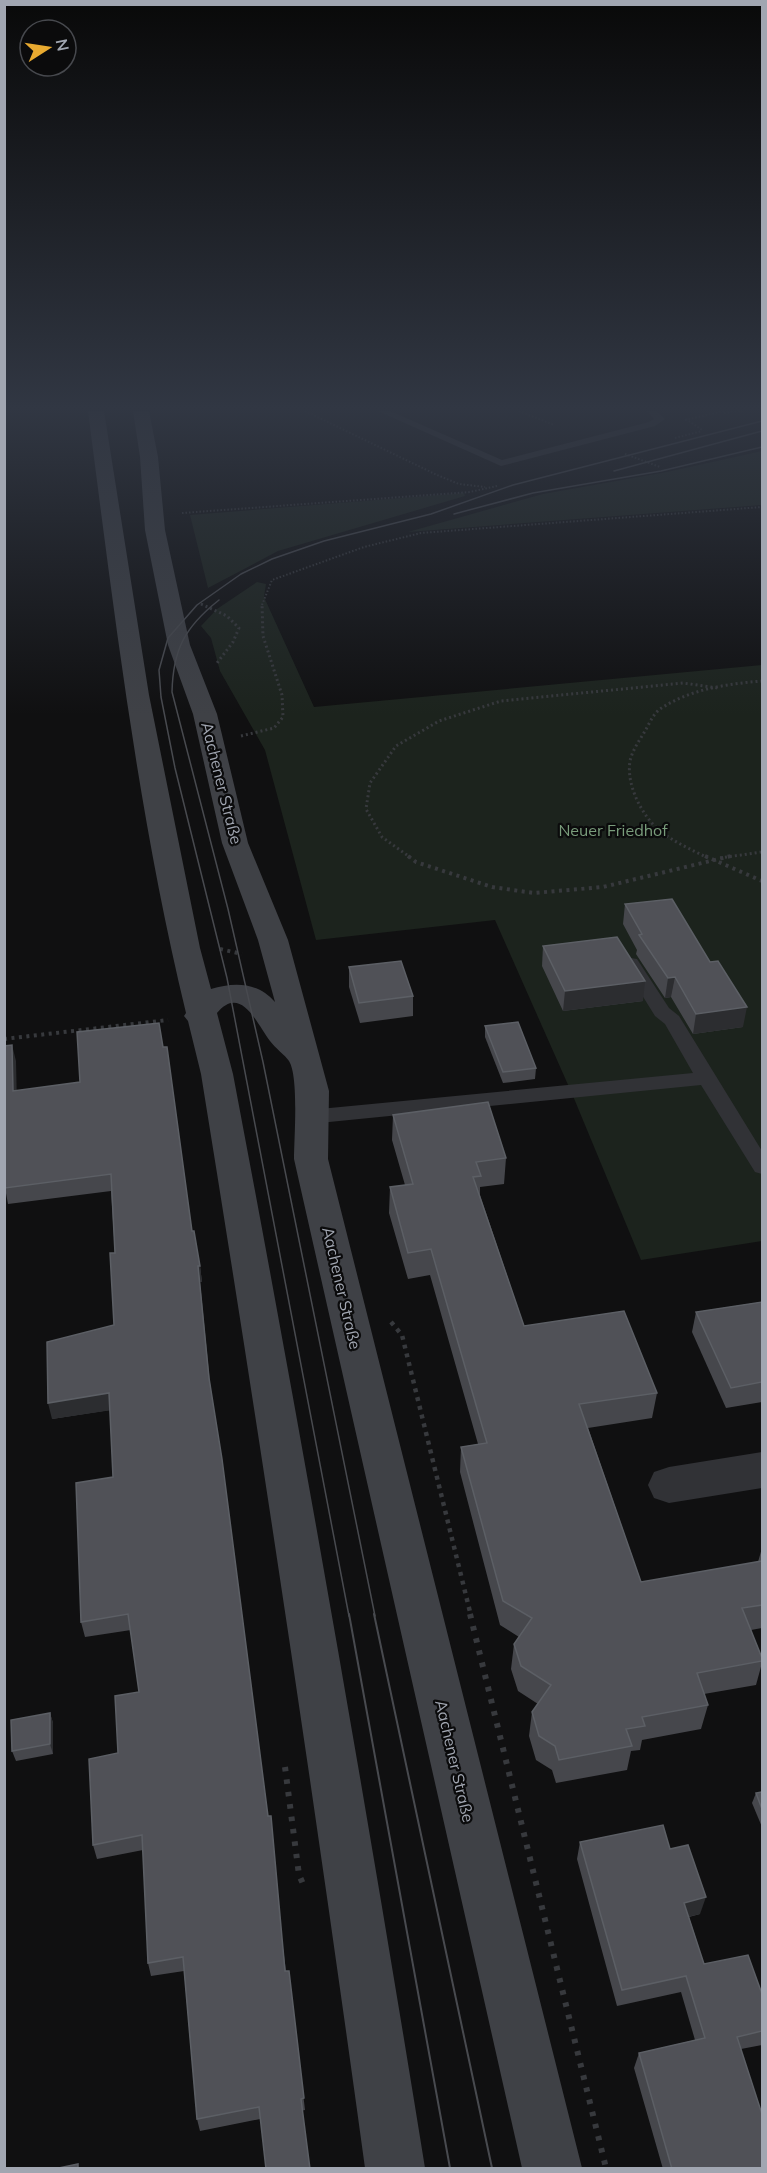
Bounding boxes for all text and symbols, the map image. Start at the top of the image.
north arrow [18,18,78,78]
text: N [52,37,74,53]
street label: Aachener Straße [197,720,247,846]
park label: Neuer Friedhof [558,820,668,840]
street label: Aachener Straße [318,1225,366,1351]
street label: Aachener Straße [431,1698,479,1824]

